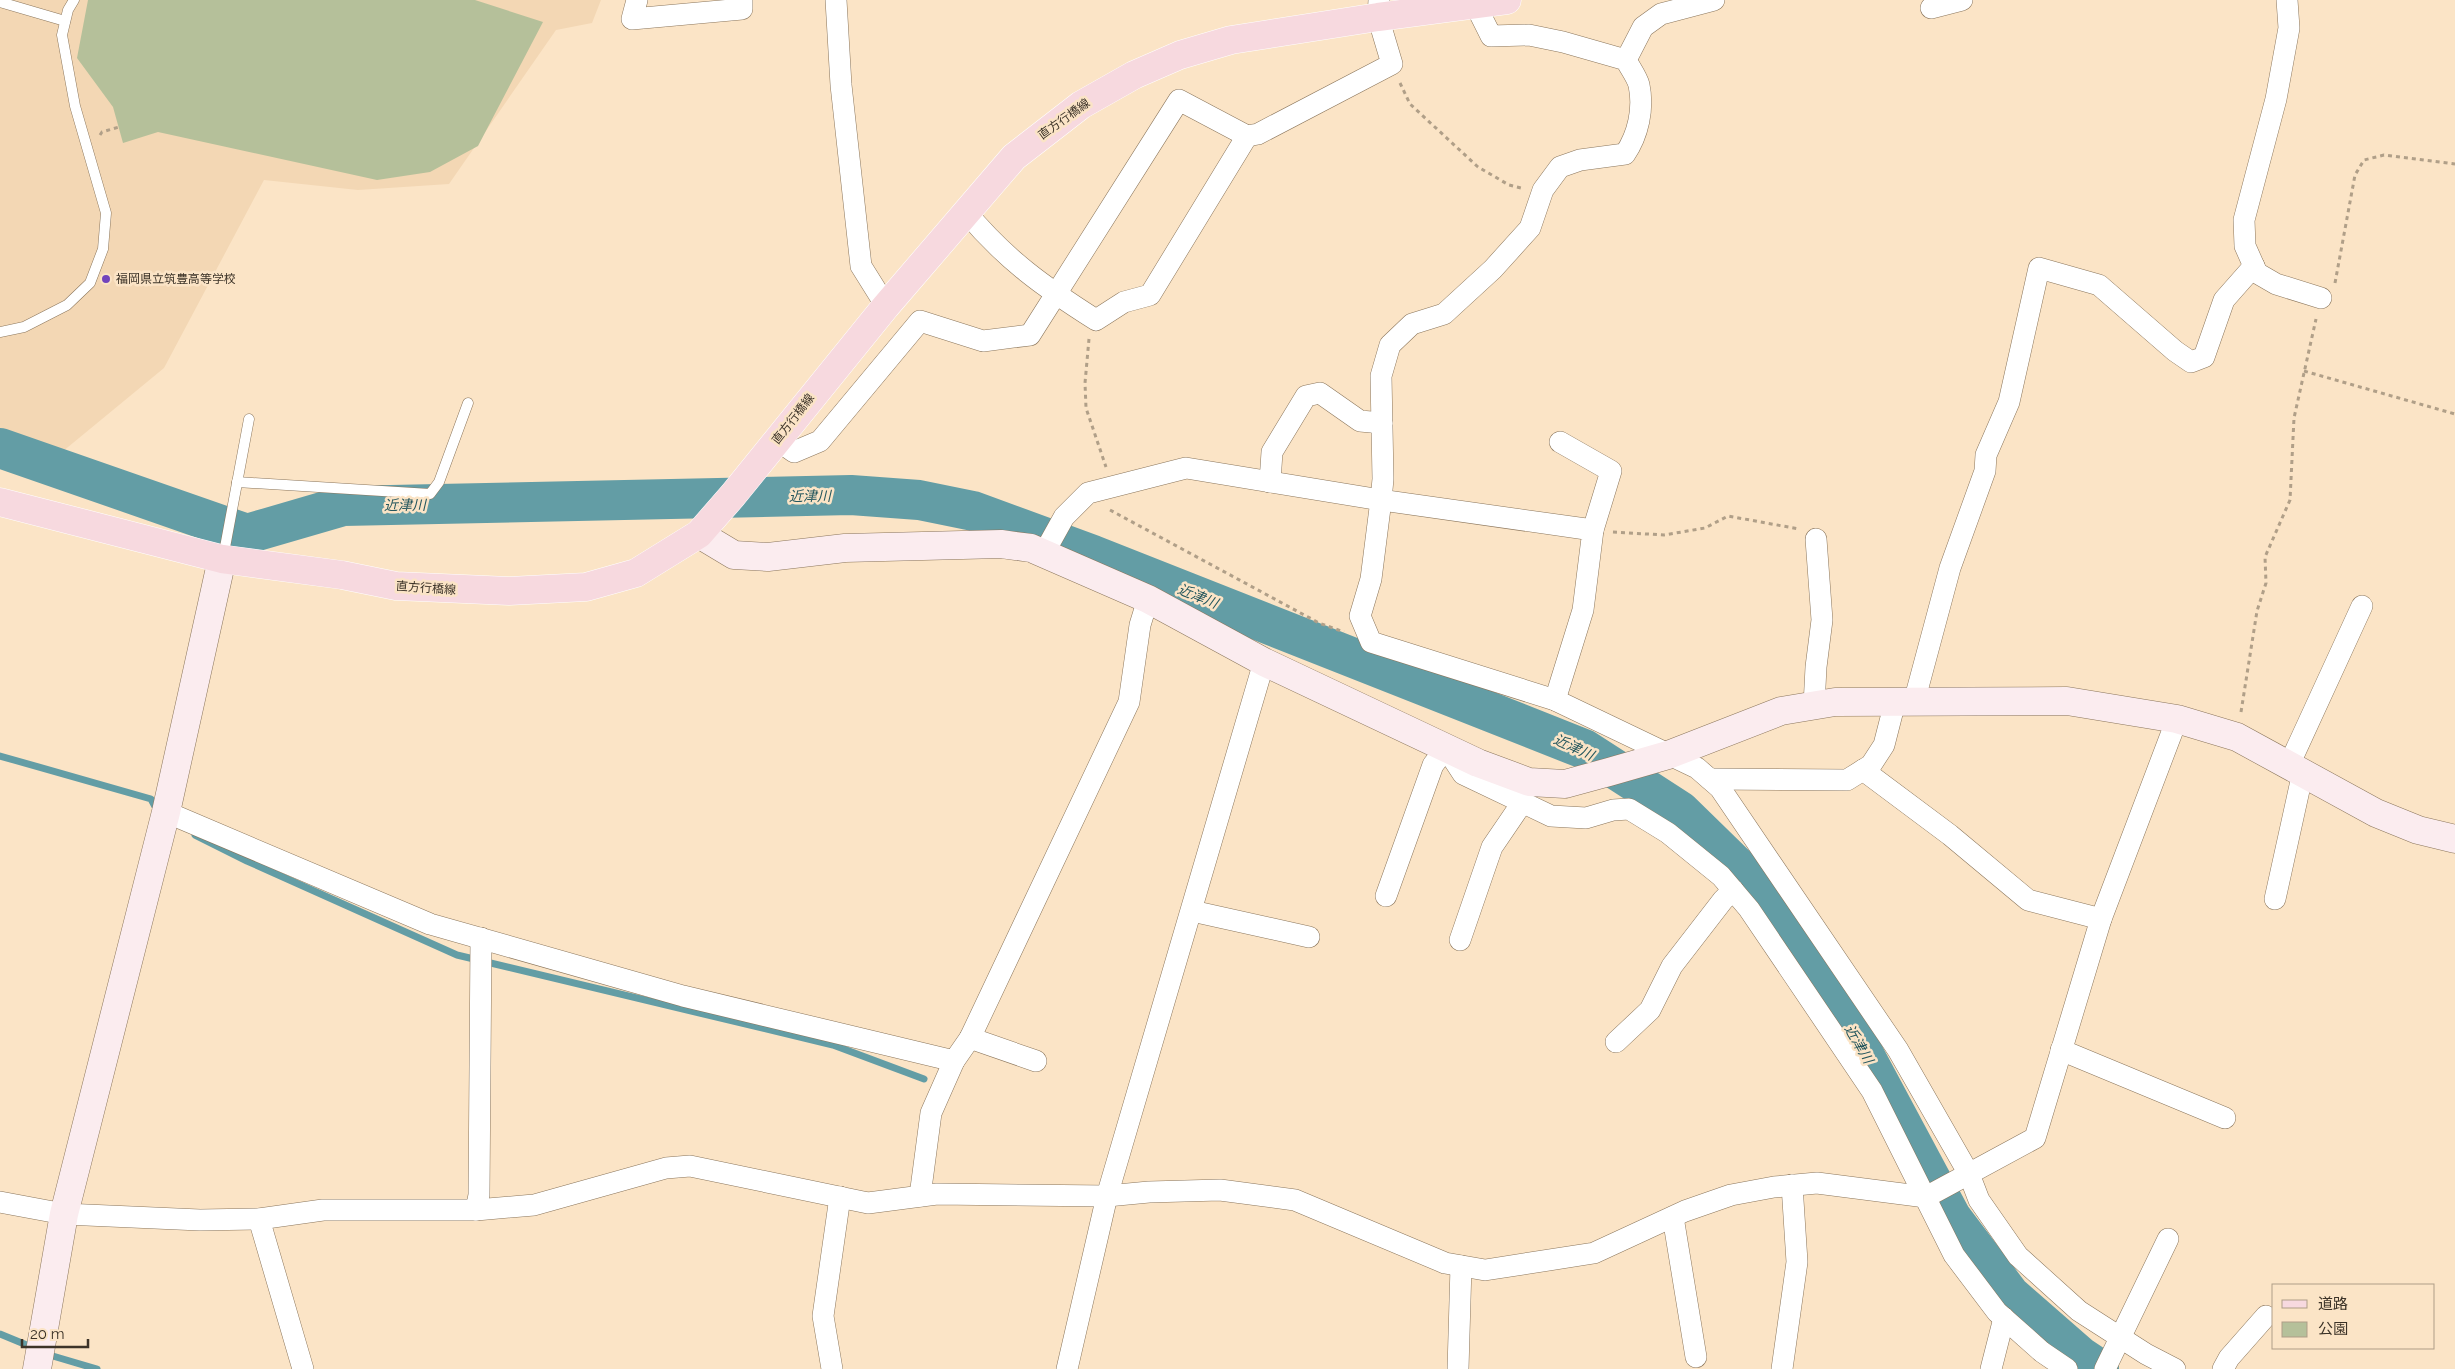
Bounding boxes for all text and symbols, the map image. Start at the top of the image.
street label: 直方行橋線 [1036,96,1092,142]
place label: 福岡県立筑豊高等学校 [116,272,236,286]
marker: 福岡県立筑豊高等学校 [100,273,112,285]
street label: 直方行橋線 [769,391,817,447]
water label: 近津川 [789,488,833,504]
water label: 近津川 [384,497,428,513]
street label: 直方行橋線 [396,579,456,597]
water label: 近津川 [1176,581,1222,612]
water label: 近津川 [1552,731,1598,764]
water label: 近津川 [1842,1022,1877,1068]
legend [2272,1284,2435,1349]
text: 道路 [2318,1295,2348,1313]
scale bar [22,1316,89,1348]
text: 公園 [2318,1320,2348,1338]
text: 20 m [30,1325,65,1343]

